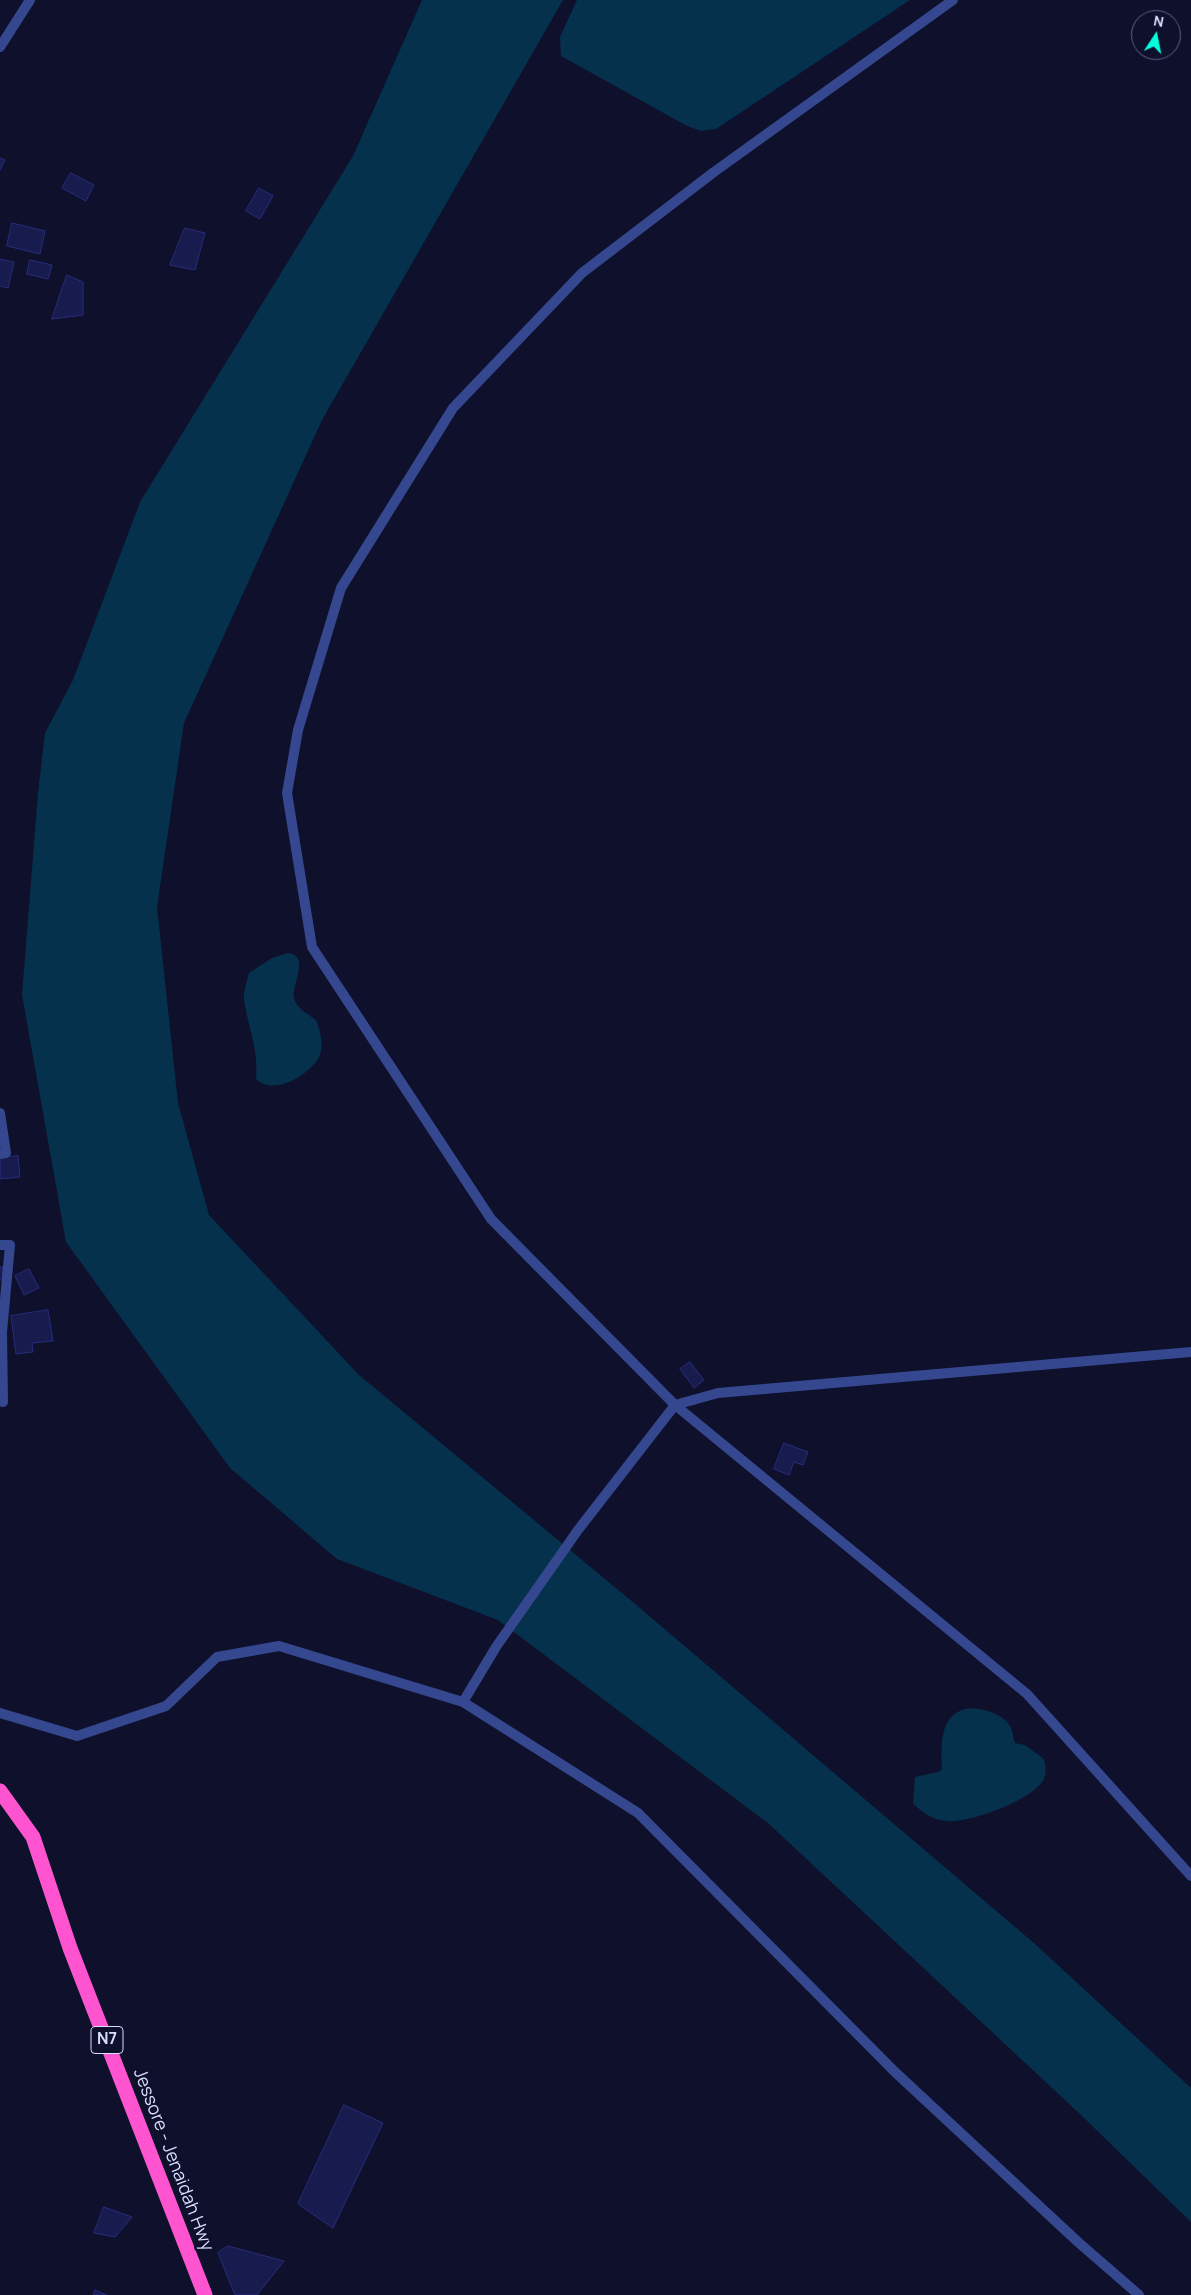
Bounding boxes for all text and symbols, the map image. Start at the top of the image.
north arrow [1131,10,1181,60]
text: N [1152,10,1166,31]
road number: N7 [91,2026,123,2054]
street label: Jessore - Jenaidah Hwy [128,2066,218,2254]

